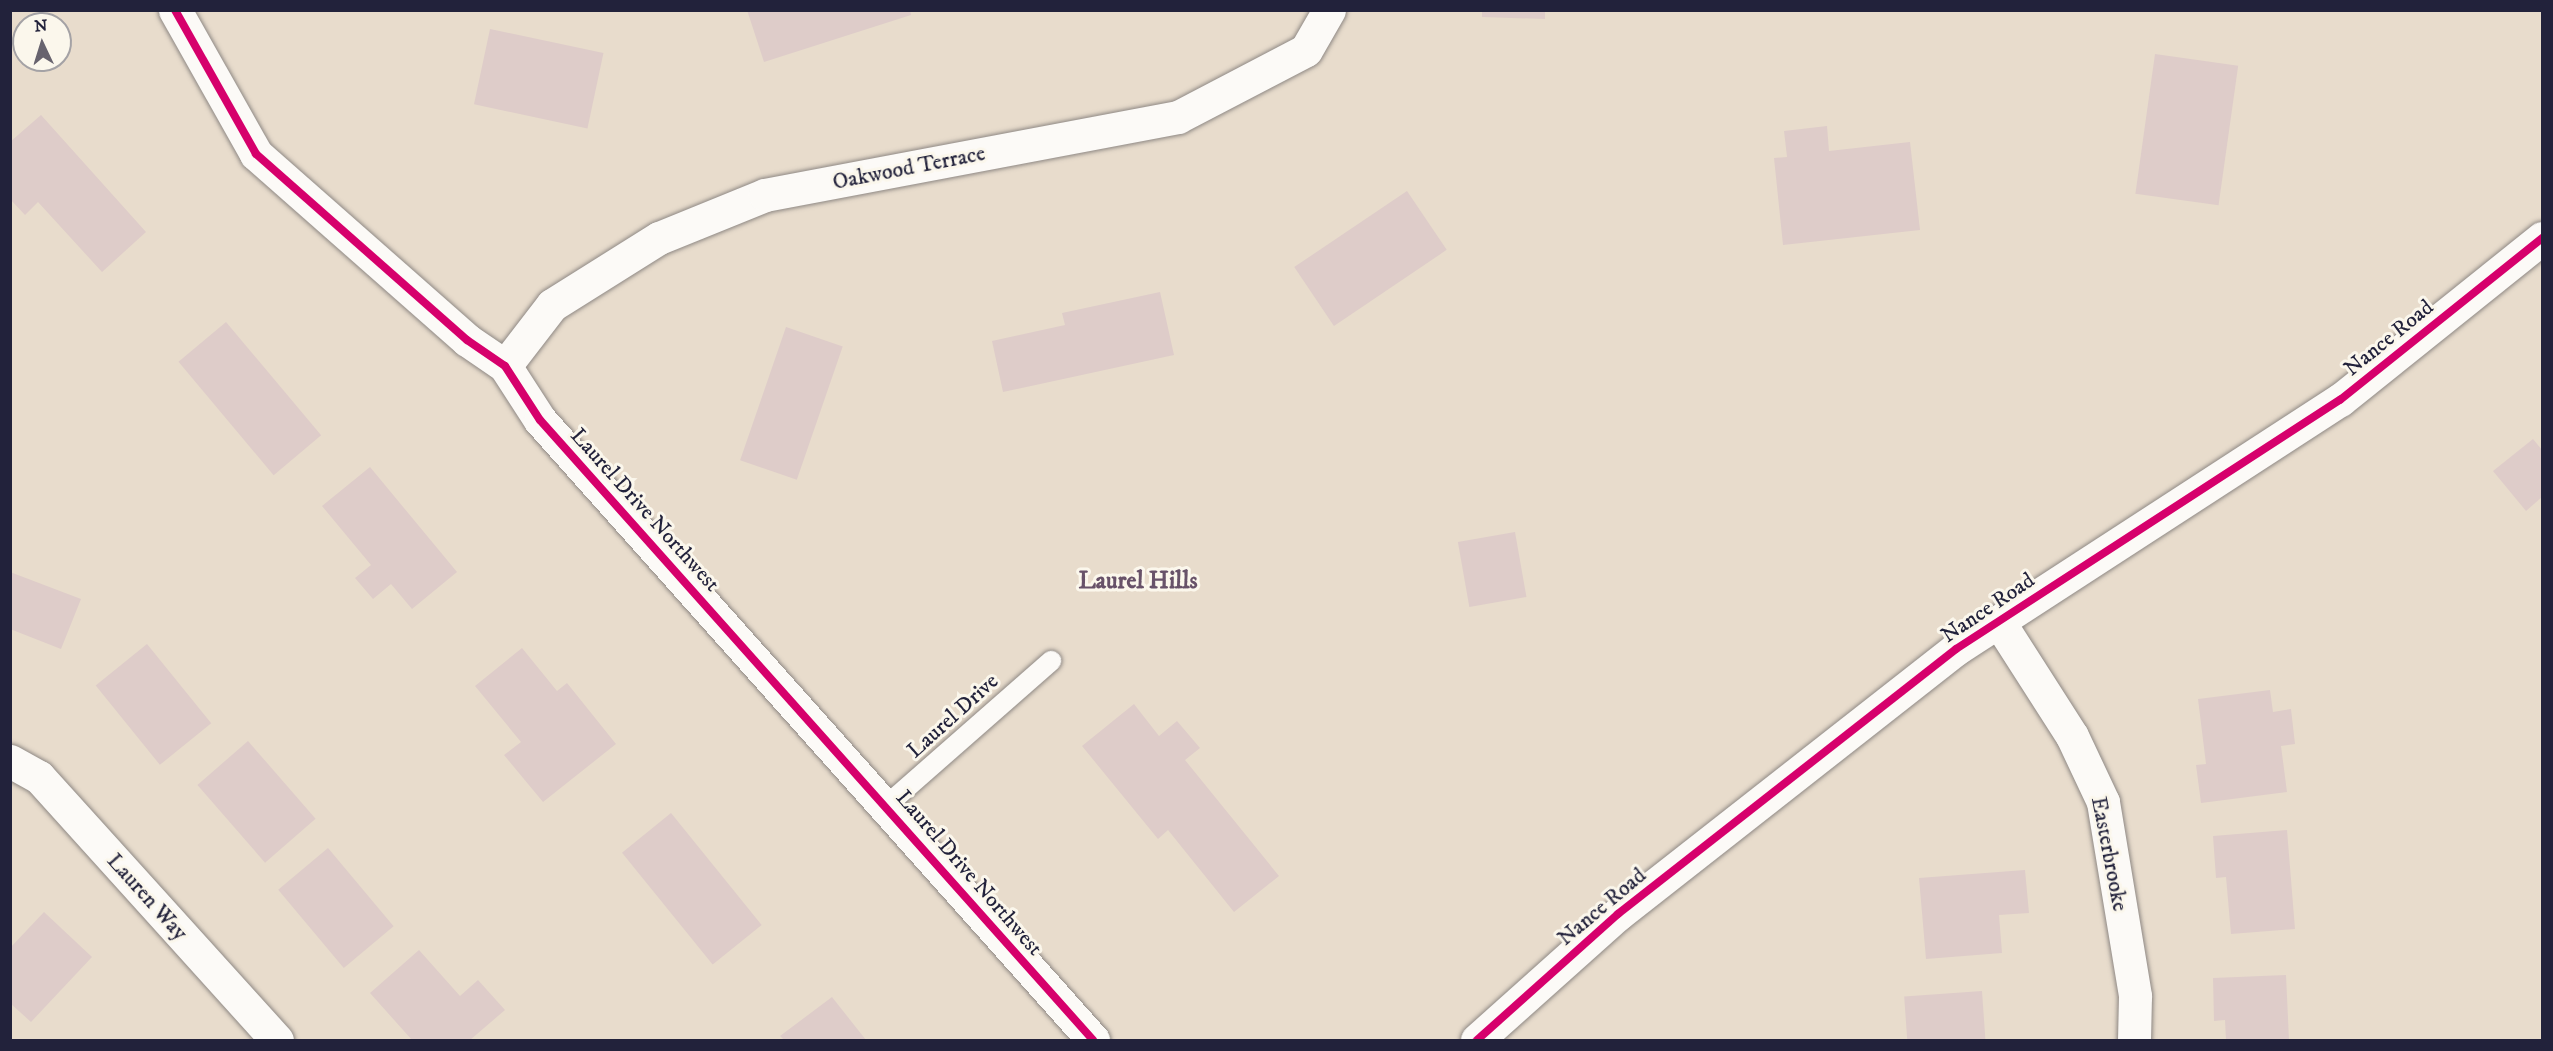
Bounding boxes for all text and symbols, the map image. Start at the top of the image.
north arrow [12,12,72,72]
text: N [34,16,48,36]
street label: Oakwood Terrace [831,140,987,196]
street label: Nance Road [2339,294,2439,382]
street label: Laurel Drive Northwest [565,423,725,597]
street label: Nance Road [1936,567,2040,649]
district label: Laurel Hills [1078,568,1198,596]
street label: Laurel Drive [902,668,1004,764]
street label: Laurel Drive Northwest [890,785,1048,961]
street label: Easterbrooke [2085,794,2133,914]
street label: Lauren Way [101,848,193,946]
street label: Nance Road [1552,862,1652,952]

